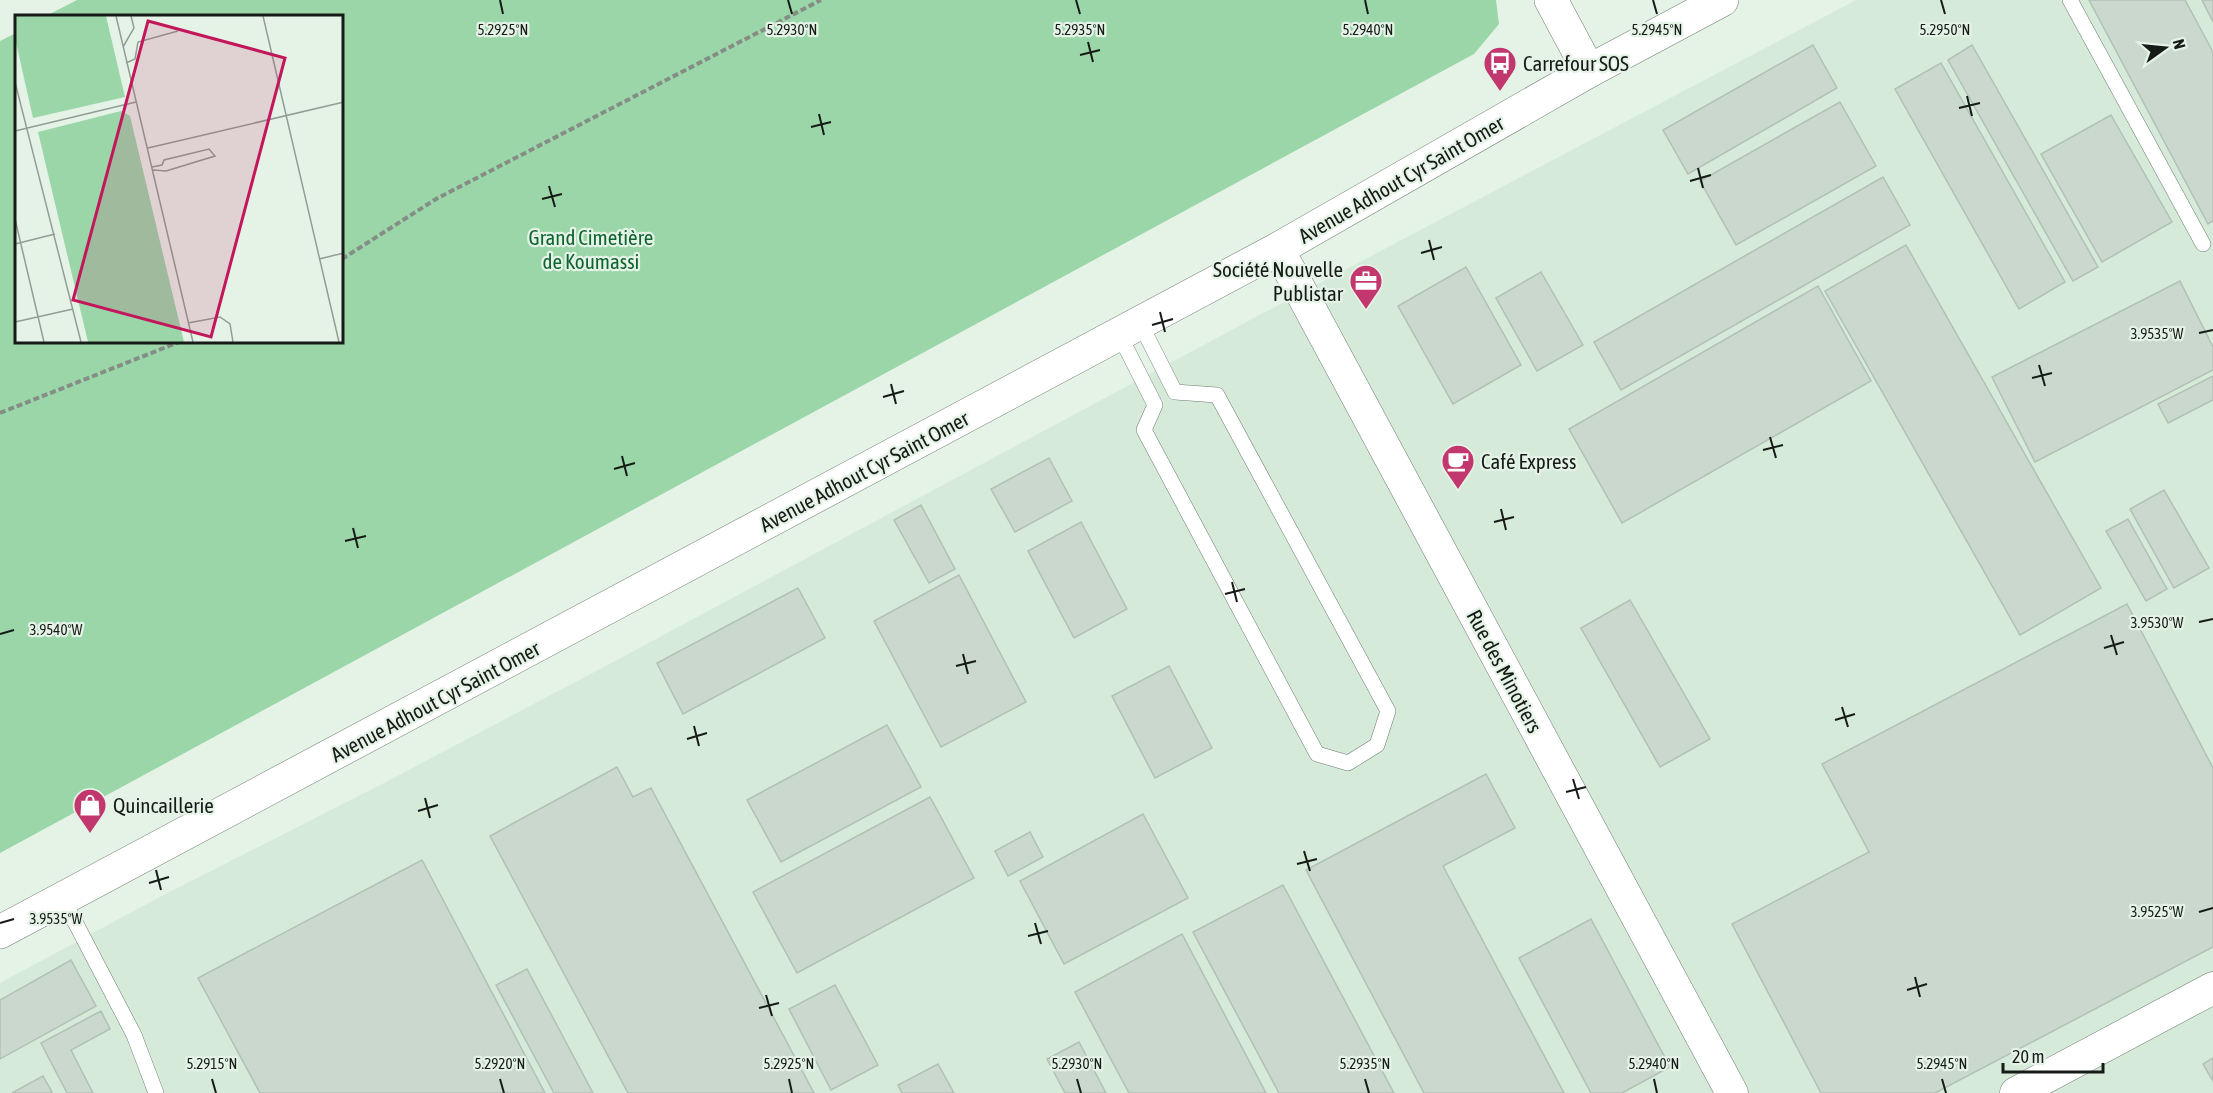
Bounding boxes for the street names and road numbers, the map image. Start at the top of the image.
street label: Avenue Adhout Cyr Saint Omer [1294,110,1509,248]
street label: Avenue Adhout Cyr Saint Omer [755,405,973,536]
street label: Rue des Minotiers [1463,605,1547,737]
street label: Avenue Adhout Cyr Saint Omer [326,635,544,766]

